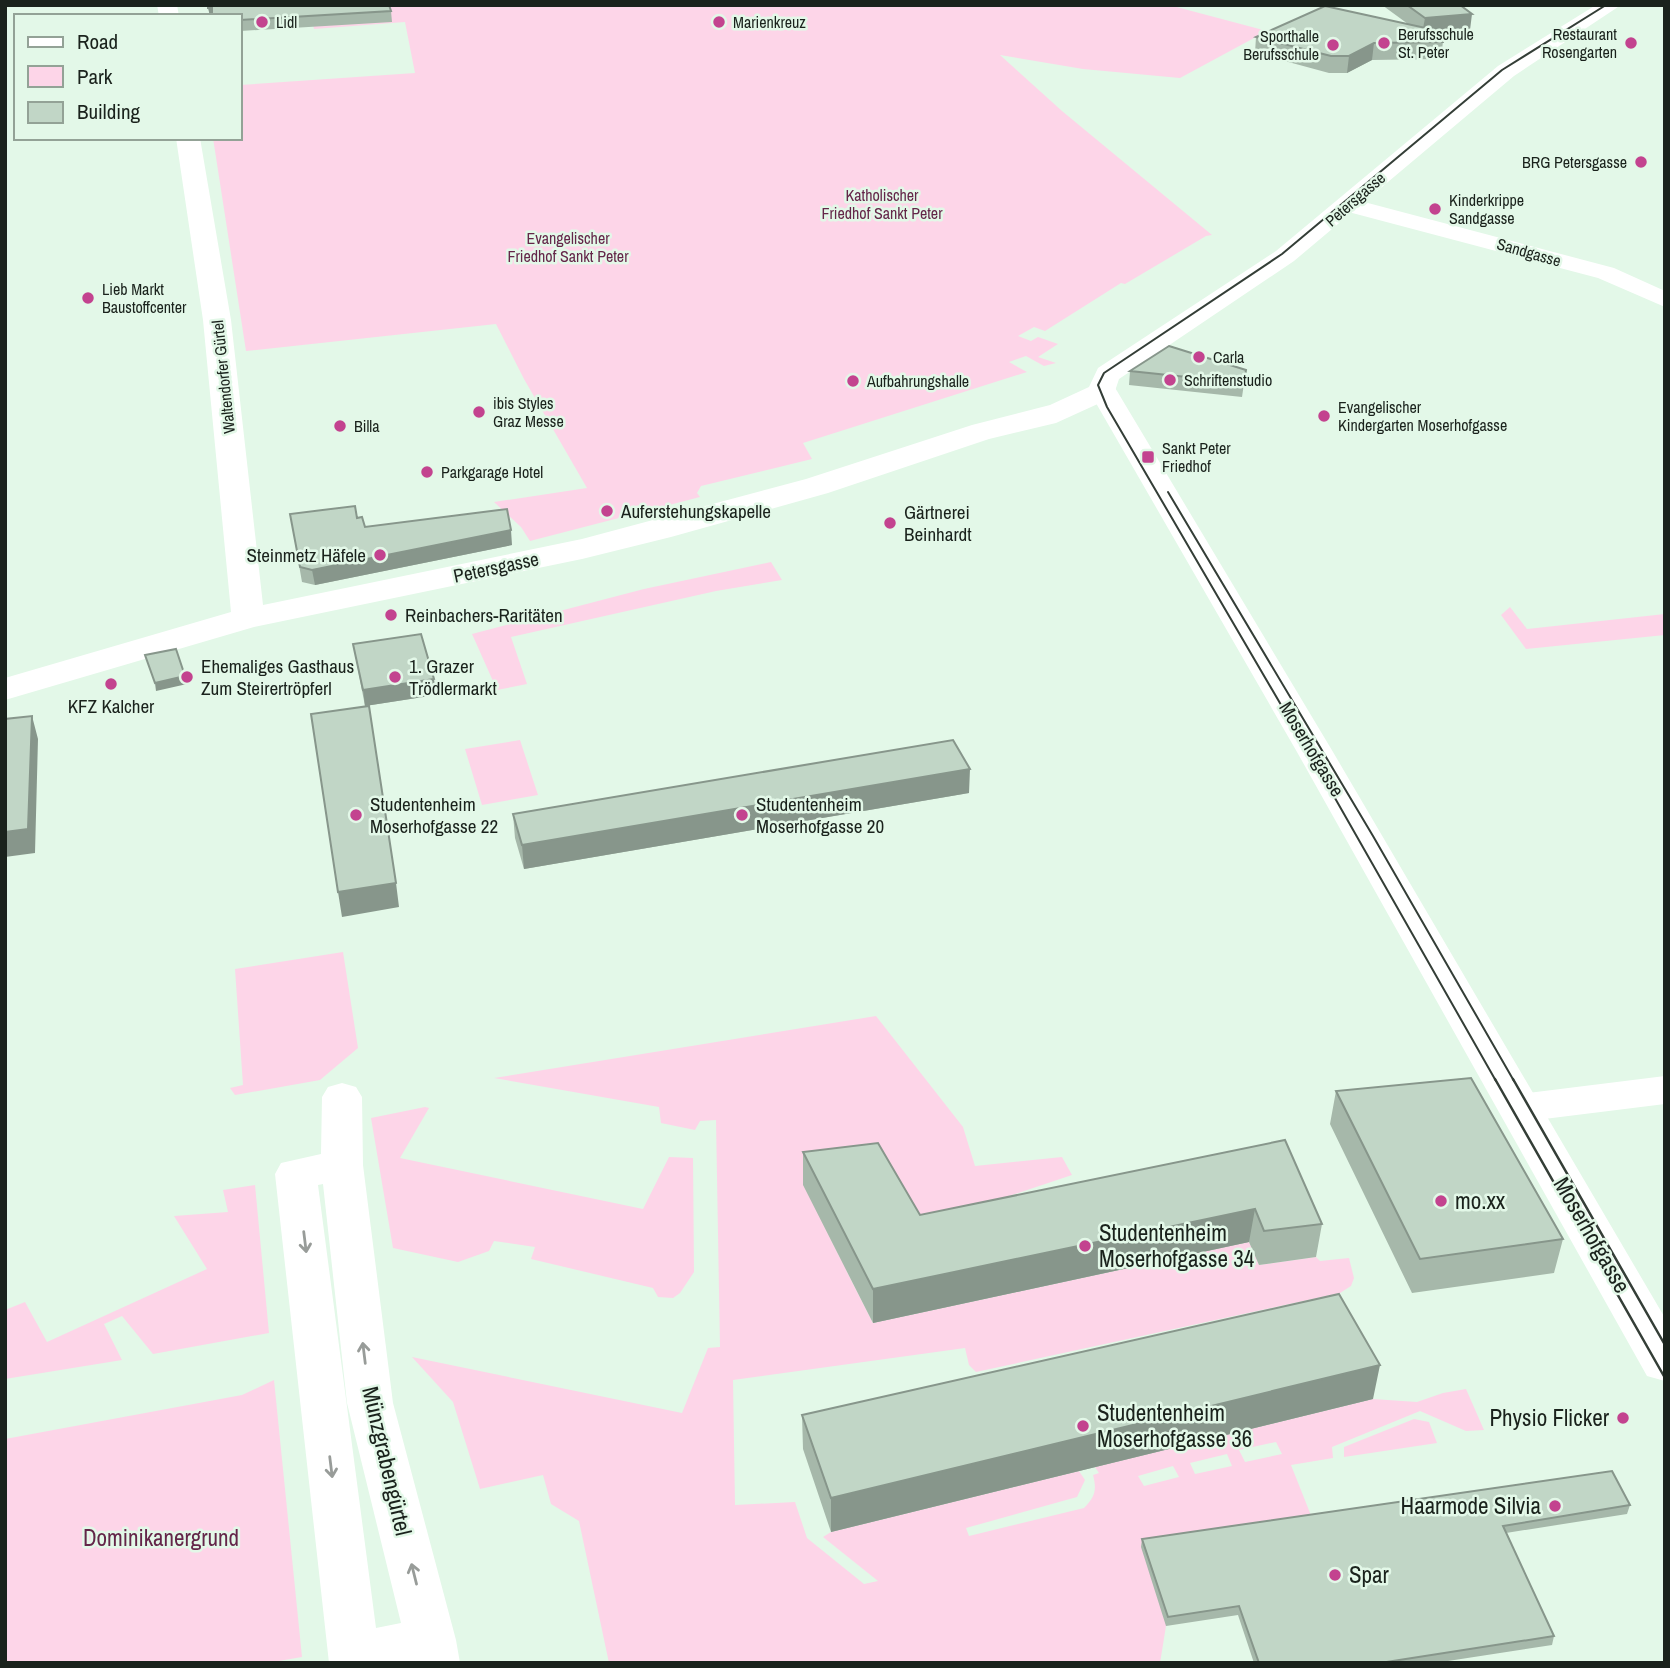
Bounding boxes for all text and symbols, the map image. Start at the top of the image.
place label: Lidl [276,11,297,33]
place label: Marienkreuz [733,11,806,33]
legend [14,14,242,140]
marker: Lidl [254,14,270,30]
marker: Marienkreuz [711,14,727,30]
place label: Berufsschule St. Peter [1398,23,1474,63]
place label: Restaurant Rosengarten [1542,23,1617,63]
place label: Sporthalle Berufsschule [1243,25,1319,65]
text: Road [77,27,118,56]
marker: Berufsschule St. Peter [1376,35,1392,51]
marker: Restaurant Rosengarten [1623,35,1639,51]
marker: Sporthalle Berufsschule [1325,37,1341,53]
text: Park [77,62,113,91]
text: Building [77,97,141,126]
place label: BRG Petersgasse [1522,151,1627,173]
marker: BRG Petersgasse [1633,154,1649,170]
street label: Petersgasse [1320,167,1390,231]
park label: Katholischer Friedhof Sankt Peter [821,184,943,224]
place label: Kinderkrippe Sandgasse [1449,189,1524,229]
marker: Kinderkrippe Sandgasse [1427,201,1443,217]
park label: Evangelischer Friedhof Sankt Peter [507,227,629,267]
street label: Sandgasse [1494,232,1564,272]
place label: Lieb Markt Baustoffcenter [102,278,187,318]
marker: Lieb Markt Baustoffcenter [80,290,96,306]
street label: Waltendorfer Gürtel [206,319,240,435]
place label: Carla [1213,346,1245,368]
marker: Carla [1191,349,1207,365]
place label: Schriftenstudio [1184,369,1272,391]
place label: Aufbahrungshalle [866,370,969,392]
marker: Schriftenstudio [1162,372,1178,388]
marker: Aufbahrungshalle [845,373,861,389]
place label: ibis Styles Graz Messe [493,392,564,432]
place label: Evangelischer Kindergarten Moserhofgasse [1338,396,1507,436]
marker: ibis Styles Graz Messe [471,404,487,420]
marker: Evangelischer Kindergarten Moserhofgasse [1316,408,1332,424]
place label: Billa [354,415,380,437]
marker: Billa [332,418,348,434]
place label: Sankt Peter Friedhof [1162,437,1231,477]
marker: Sankt Peter Friedhof [1140,449,1156,465]
place label: Parkgarage Hotel [441,461,543,483]
marker: Parkgarage Hotel [419,464,435,480]
place label: Auferstehungskapelle [620,498,771,524]
place label: Gärtnerei Beinhardt [904,499,972,547]
marker: Auferstehungskapelle [599,503,615,519]
marker: Gärtnerei Beinhardt [882,515,898,531]
place label: Steinmetz Häfele [246,542,366,568]
street label: Petersgasse [451,545,541,589]
marker: Steinmetz Häfele [372,547,388,563]
place label: Reinbachers-Raritäten [405,602,563,628]
marker: Reinbachers-Raritäten [383,607,399,623]
place label: Ehemaliges Gasthaus Zum Steirertröpferl [201,653,355,701]
place label: 1. Grazer Trödlermarkt [409,653,497,701]
marker: Ehemaliges Gasthaus Zum Steirertröpferl [179,669,195,685]
marker: 1. Grazer Trödlermarkt [387,669,403,685]
marker: KFZ Kalcher [103,676,119,692]
place label: KFZ Kalcher [68,693,155,719]
street label: Moserhofgasse [1273,697,1351,801]
place label: Studentenheim Moserhofgasse 22 [370,791,498,839]
place label: Studentenheim Moserhofgasse 20 [756,791,884,839]
marker: Studentenheim Moserhofgasse 22 [348,807,364,823]
marker: Studentenheim Moserhofgasse 20 [734,807,750,823]
street label: Moserhofgasse [1547,1171,1638,1298]
place label: mo.xx [1455,1185,1506,1216]
marker: mo.xx [1433,1193,1449,1209]
place label: Studentenheim Moserhofgasse 34 [1099,1217,1255,1274]
one-way arrow [298,1230,311,1252]
marker: Studentenheim Moserhofgasse 34 [1077,1238,1093,1254]
one-way arrow [357,1342,370,1364]
street label: Münzgrabengürtel [355,1383,420,1538]
place label: Studentenheim Moserhofgasse 36 [1097,1397,1252,1454]
place label: Physio Flicker [1490,1402,1610,1433]
marker: Physio Flicker [1615,1410,1631,1426]
marker: Studentenheim Moserhofgasse 36 [1075,1418,1091,1434]
one-way arrow [324,1456,337,1478]
place label: Haarmode Silvia [1401,1490,1542,1521]
marker: Haarmode Silvia [1547,1498,1563,1514]
park label: Dominikanergrund [83,1522,239,1553]
place label: Spar [1349,1559,1390,1590]
one-way arrow [407,1563,420,1586]
marker: Spar [1327,1567,1343,1583]

